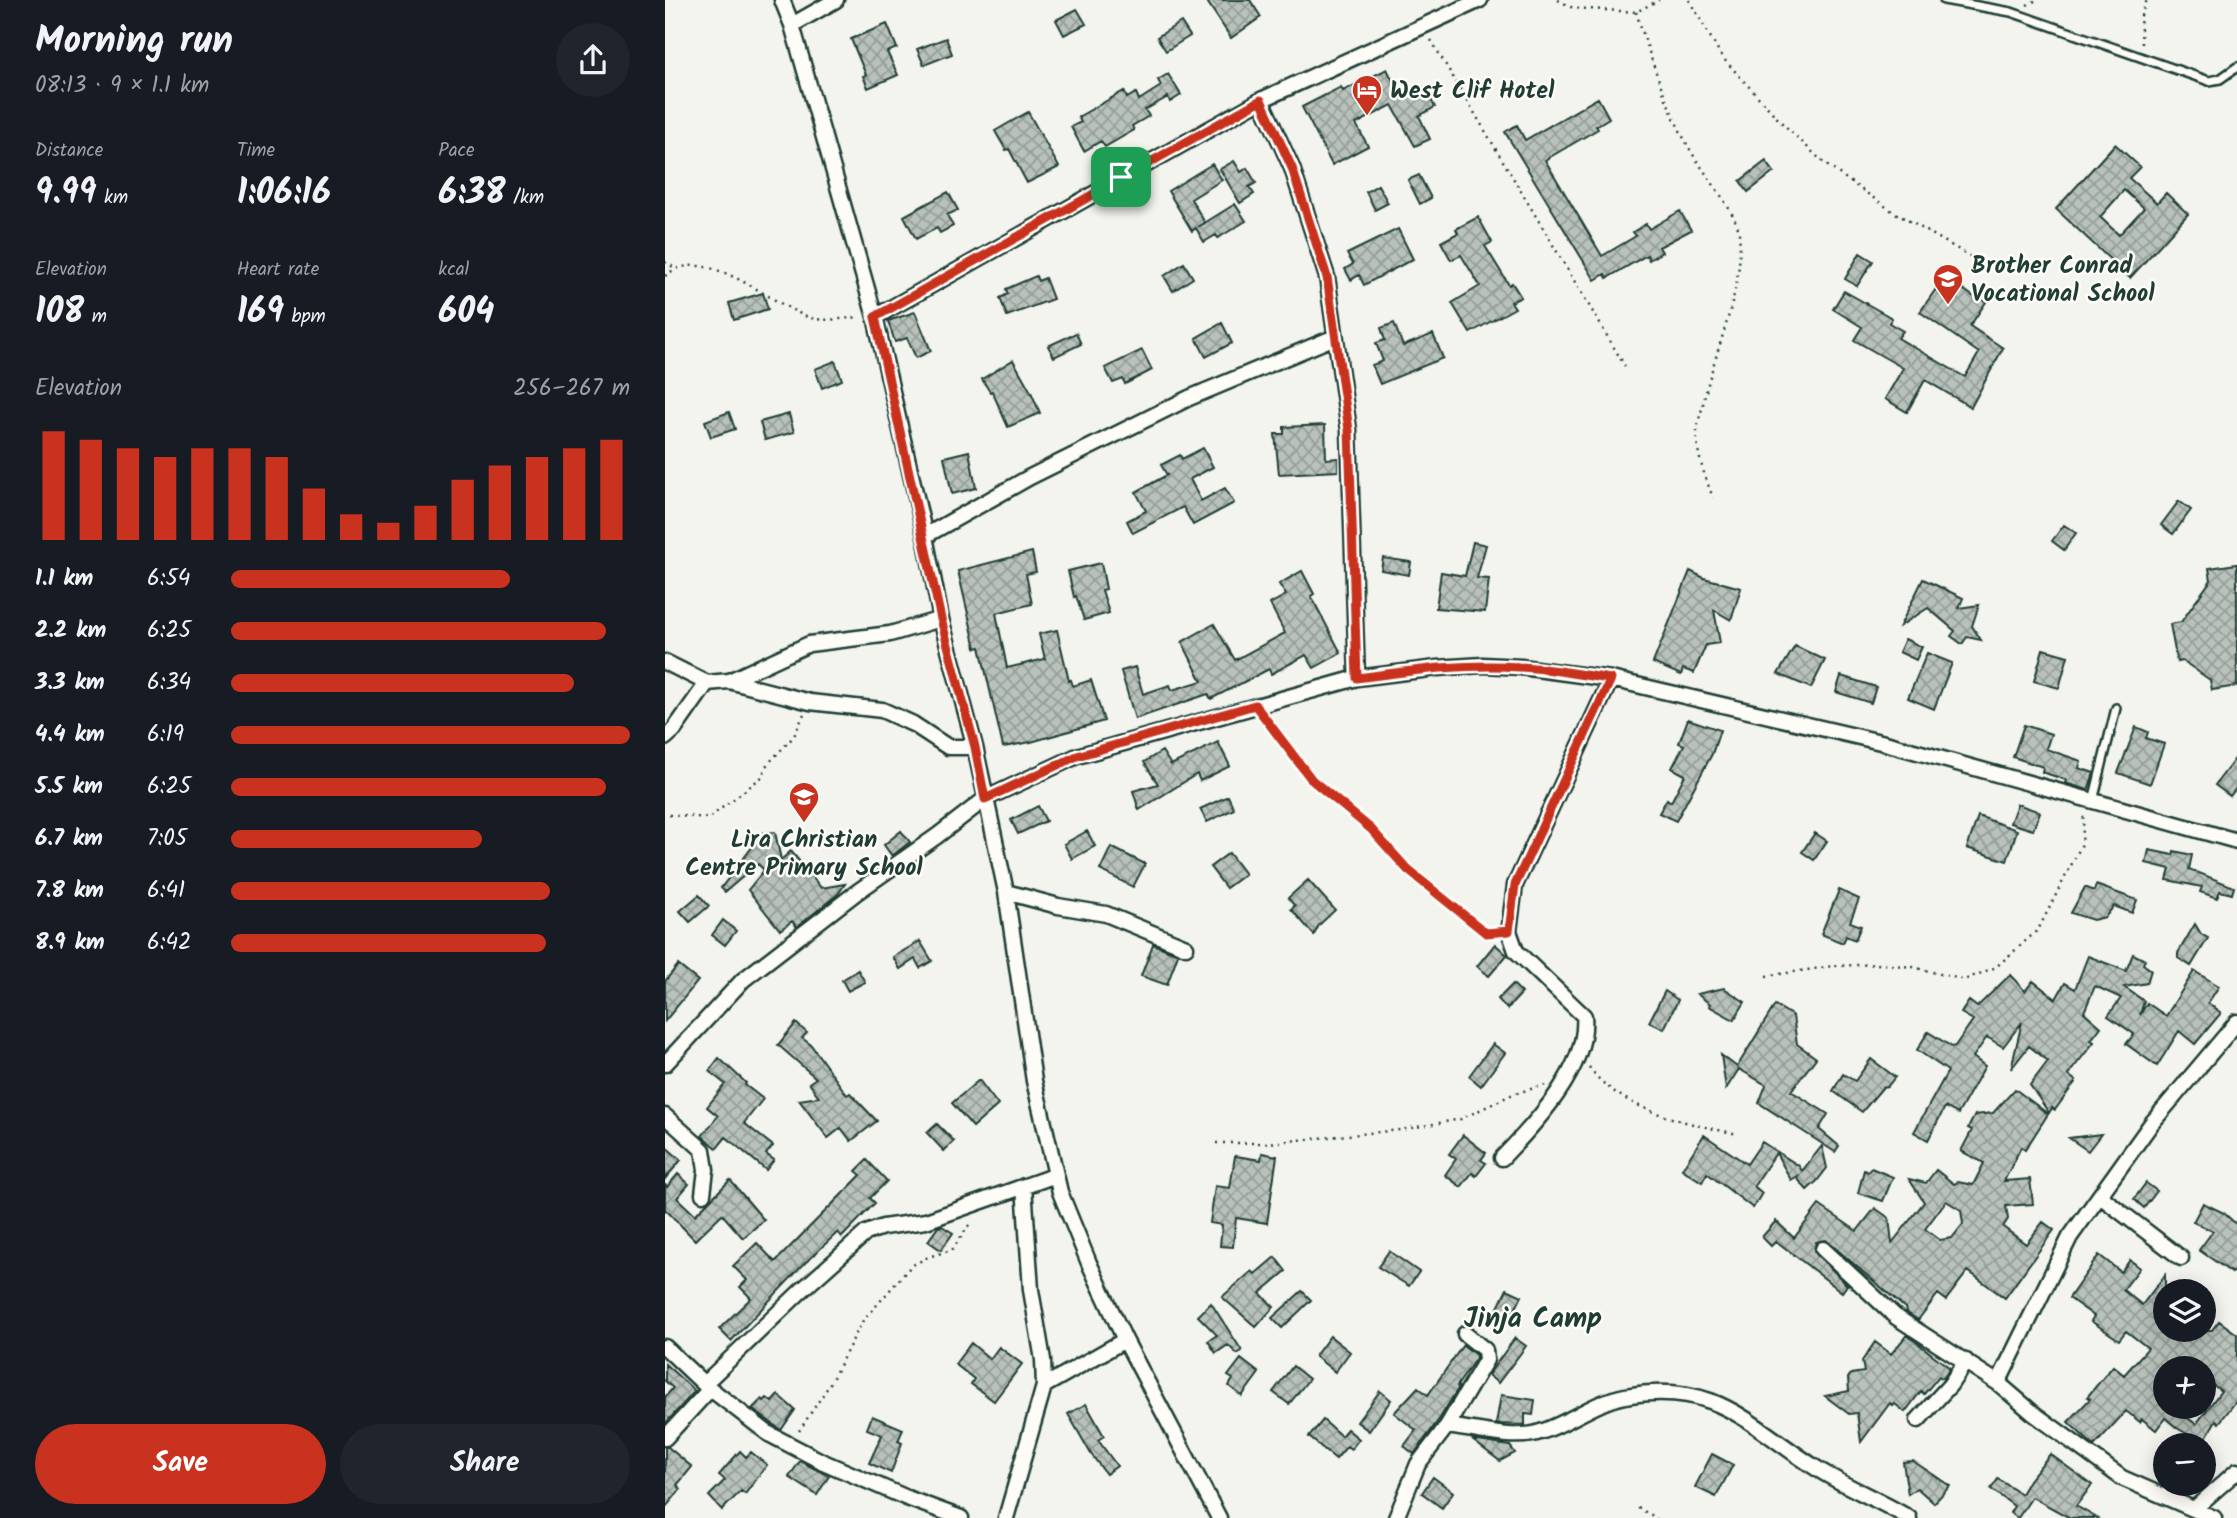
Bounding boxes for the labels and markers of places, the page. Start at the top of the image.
place label: West Clif Hotel [1390,72,1555,111]
hotel icon: West Clif Hotel [1350,73,1384,117]
pin [1091,147,1151,207]
place label: Brother Conrad Vocational School [1971,247,2155,314]
school or university icon: Brother Conrad Vocational School [1931,262,1965,306]
school or university icon: Lira Christian Centre Primary School [787,780,821,824]
place label: Lira Christian Centre Primary School [685,821,923,888]

